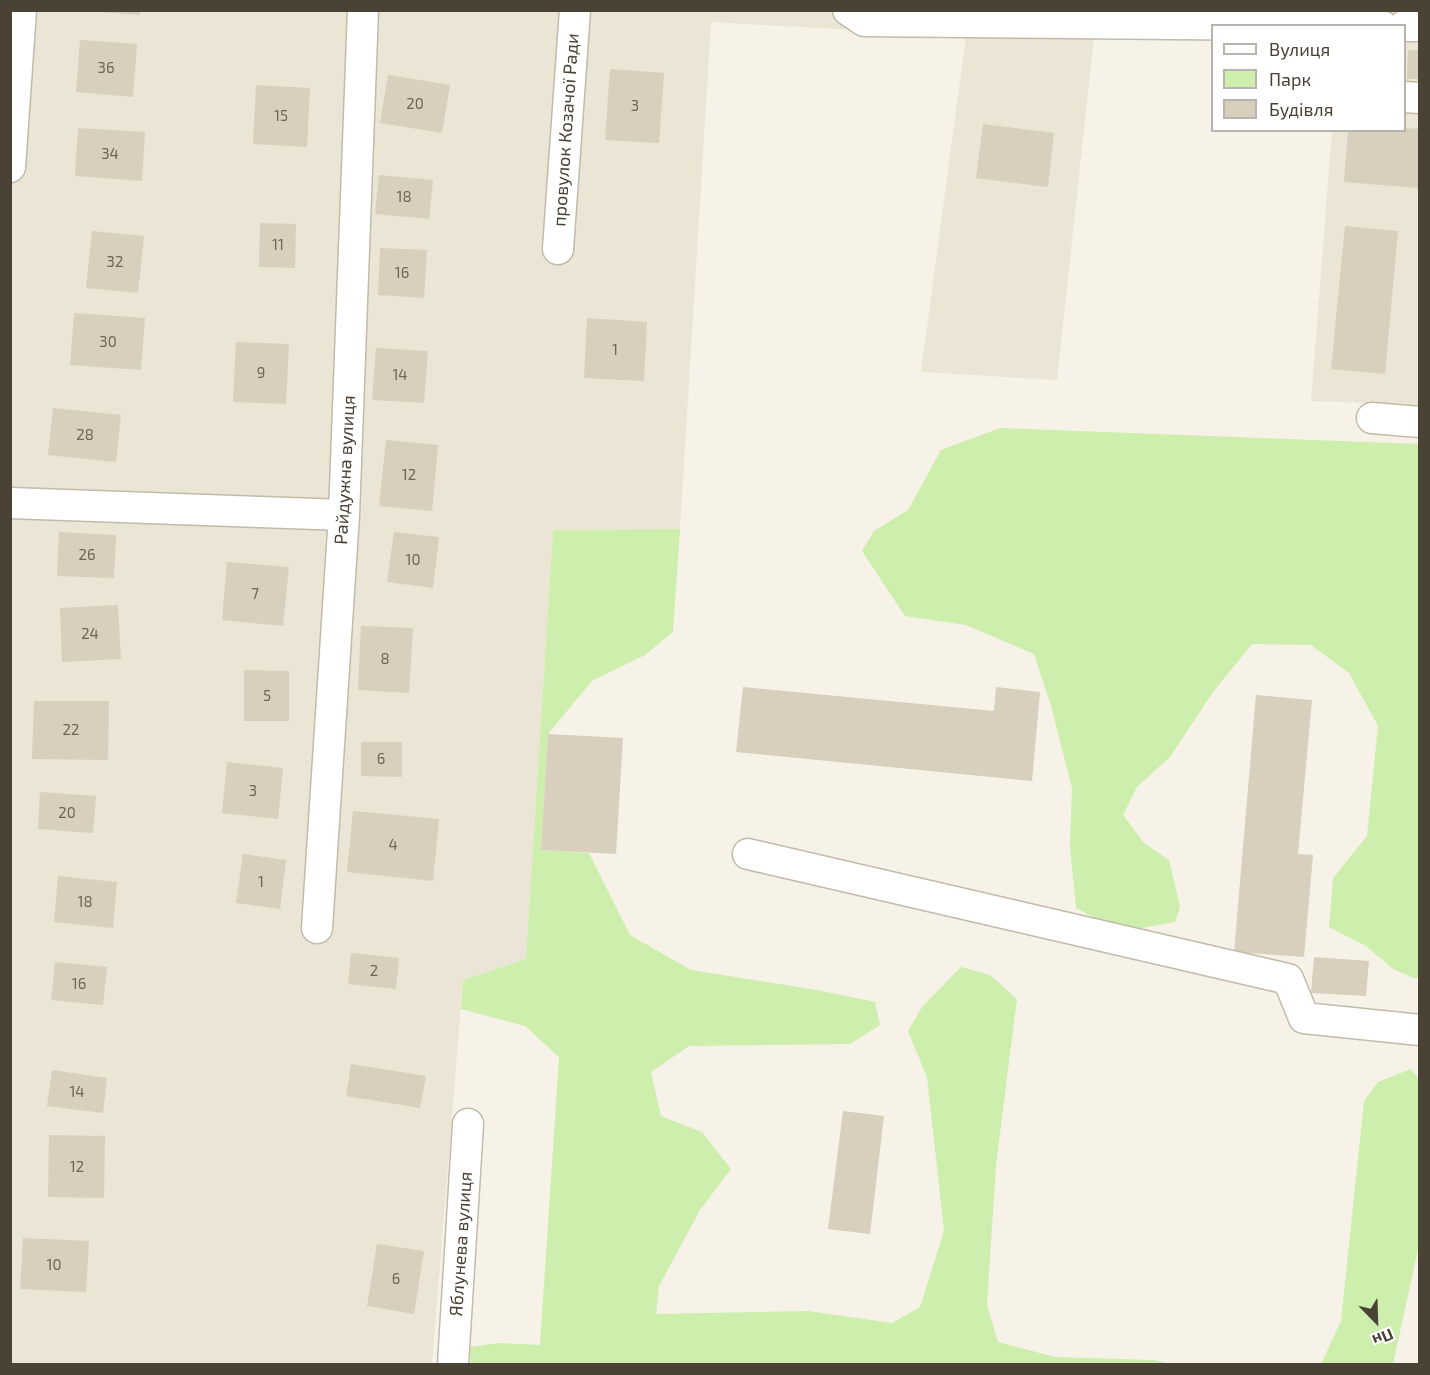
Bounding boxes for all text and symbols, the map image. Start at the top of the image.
legend [1211,24,1406,132]
street label: провулок Козачої Ради [548,33,584,227]
text: Вулиця [1269,38,1330,60]
house number: 36 [98,59,114,77]
text: Парк [1269,68,1311,90]
house number: 20 [406,95,424,113]
house number: 3 [631,97,639,115]
text: Будівля [1269,98,1333,120]
house number: 15 [274,107,288,125]
house number: 34 [101,145,119,163]
house number: 18 [396,188,412,206]
house number: 11 [272,236,284,254]
house number: 32 [107,253,123,271]
house number: 16 [395,264,409,282]
house number: 30 [99,333,117,351]
house number: 1 [612,341,618,359]
house number: 9 [257,364,265,382]
house number: 14 [392,366,408,384]
street label: Райдужна вулиця [330,395,360,545]
house number: 28 [76,426,94,444]
house number: 12 [402,466,416,484]
house number: 26 [78,546,96,564]
house number: 10 [405,551,421,569]
house number: 7 [251,585,259,603]
house number: 24 [81,625,99,643]
house number: 8 [380,650,390,668]
house number: 5 [263,687,271,705]
house number: 22 [63,721,79,739]
house number: 6 [377,750,385,768]
house number: 3 [249,782,257,800]
house number: 20 [58,804,76,822]
house number: 4 [388,836,398,854]
house number: 1 [258,873,264,891]
house number: 18 [77,893,93,911]
house number: 2 [370,962,378,980]
house number: 16 [72,975,86,993]
house number: 14 [69,1083,85,1101]
house number: 12 [70,1158,84,1176]
street label: Яблунева вулиця [445,1171,477,1317]
house number: 10 [46,1256,62,1274]
house number: 6 [392,1270,400,1288]
north arrow [1346,1291,1406,1351]
text: Пн [1370,1325,1397,1351]

